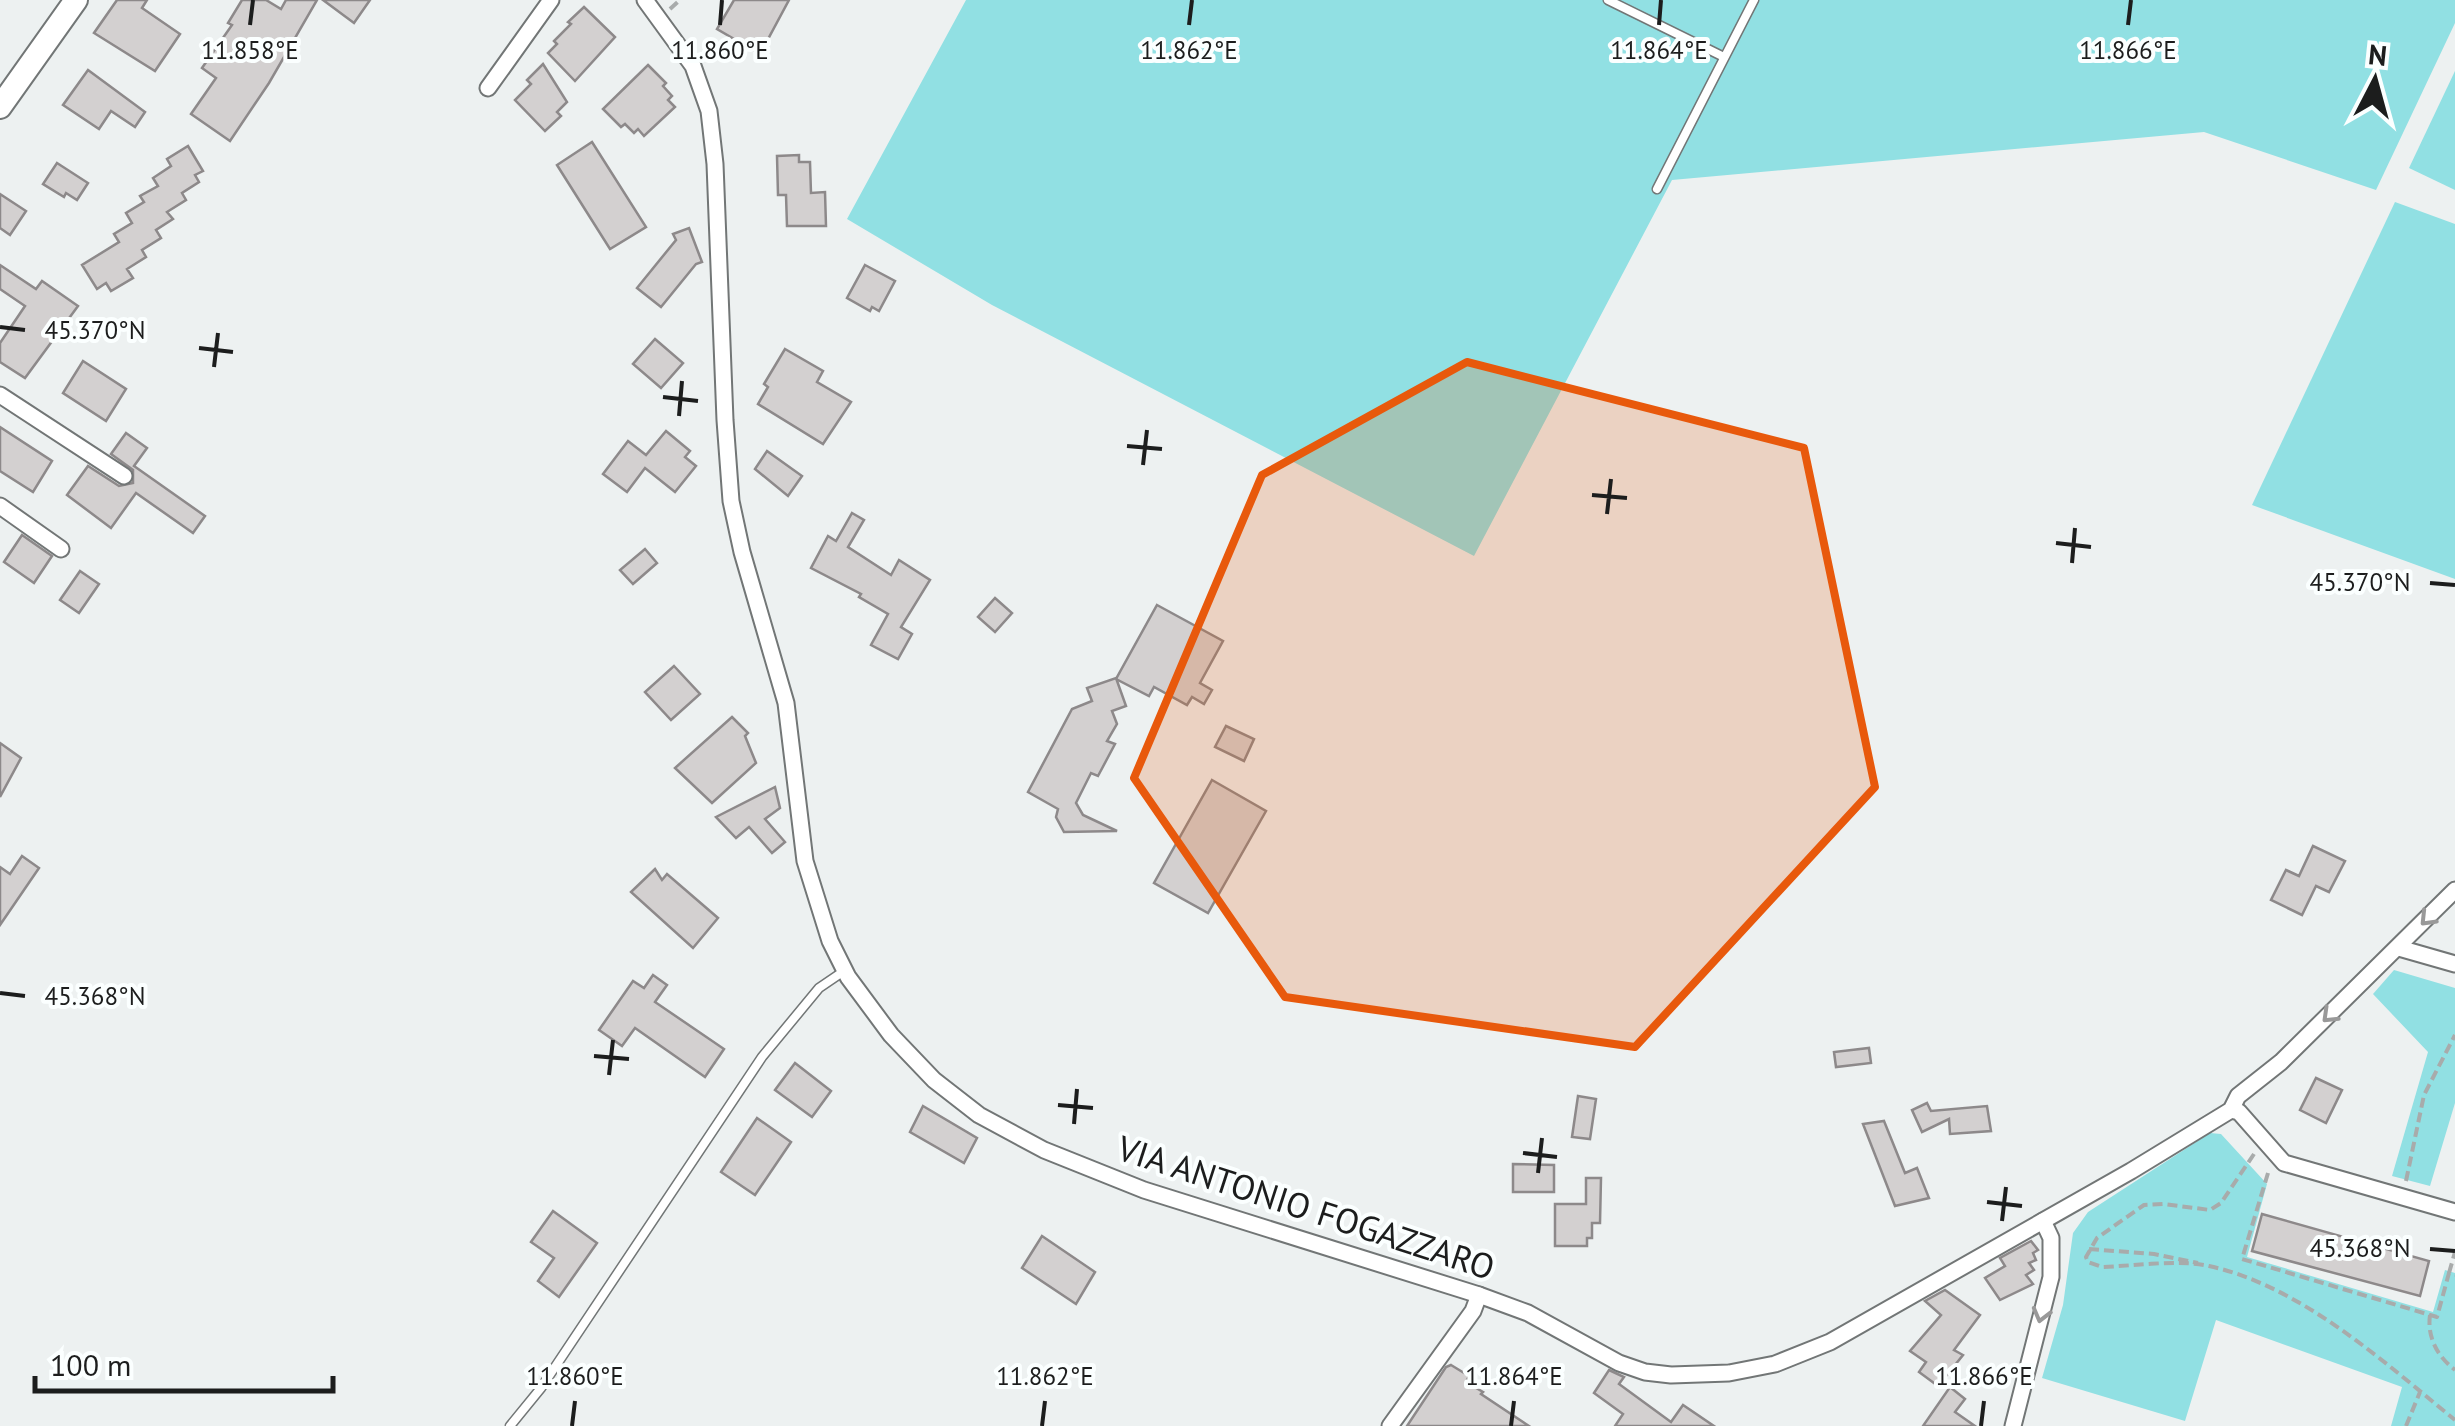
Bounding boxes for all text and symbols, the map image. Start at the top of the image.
north arrow [2325,30,2425,130]
text: 11.858°E [201,34,299,66]
text: 11.860°E [671,34,769,66]
text: 11.862°E [1140,34,1238,66]
text: 11.864°E [1610,34,1708,66]
text: 11.866°E [2079,34,2177,66]
text: N [2367,35,2389,74]
text: 45.370°N [45,314,145,346]
text: 45.370°N [2310,566,2410,598]
one-way arrow [2421,908,2439,926]
text: 45.368°N [45,980,145,1012]
one-way arrow [2322,1004,2340,1022]
street label: VIA ANTONIO FOGAZZARO [1111,1124,1501,1290]
text: 45.368°N [2310,1232,2410,1264]
one-way arrow [2032,1306,2053,1323]
scale bar [35,1331,332,1393]
text: 100 m [50,1345,131,1384]
text: 11.860°E [526,1360,624,1392]
text: 11.862°E [996,1360,1094,1392]
text: 11.864°E [1465,1360,1563,1392]
text: 11.866°E [1935,1360,2033,1392]

